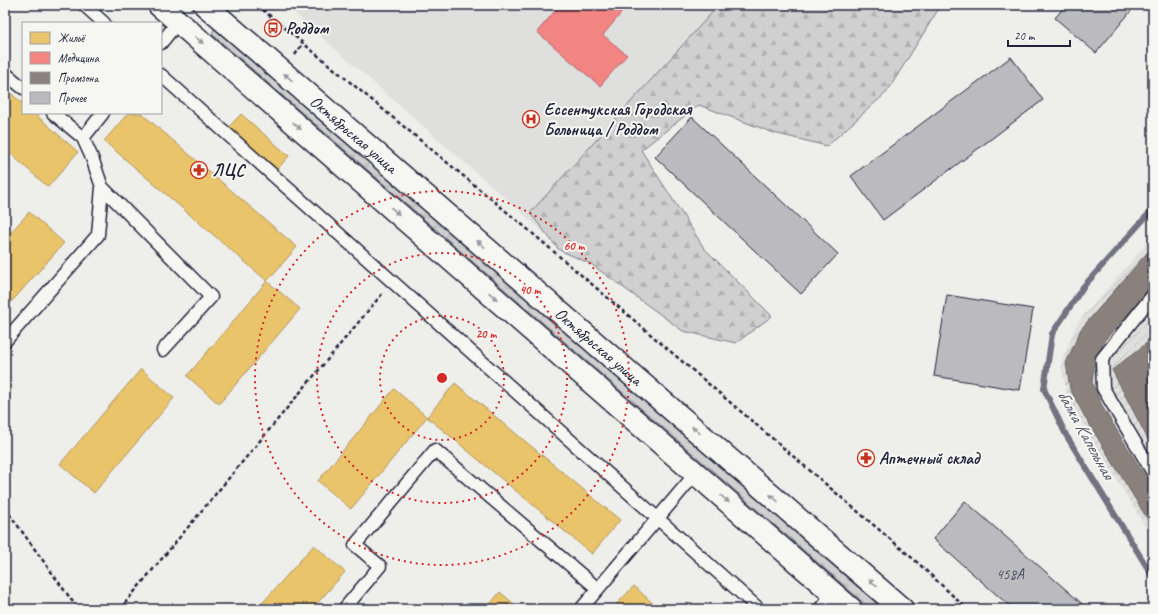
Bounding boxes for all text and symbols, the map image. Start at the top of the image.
bus stop icon: Роддом [263,18,283,38]
place label: Роддом [286,18,330,39]
legend [22,22,162,114]
scale bar [1008,22,1070,48]
text: 20 m [1014,28,1036,44]
text: Жильё [58,30,86,46]
one-way arrow [194,36,204,45]
text: Медицина [58,50,100,66]
text: Промзона [58,70,100,86]
one-way arrow [282,72,293,81]
text: Прочее [58,90,87,106]
street label: Октябрьская улица [306,90,403,179]
place label: Ессентукская Городская Больница / Роддом [544,99,693,140]
hospital icon: Ессентукская Городская Больница / Роддом [521,109,541,129]
one-way arrow [292,121,302,130]
pharmacy icon: ЛЦС [189,160,209,180]
place label: ЛЦС [212,160,246,181]
one-way arrow [390,206,400,216]
text: 60 m [564,238,586,254]
one-way arrow [476,240,487,249]
text: 40 m [520,282,541,298]
one-way arrow [488,292,498,301]
street label: Октябрьская улица [551,303,648,391]
text: 20 m [476,326,497,342]
centre of rings [435,371,449,385]
water label: балка Капельная [1053,386,1121,485]
one-way arrow [691,426,701,435]
pharmacy icon: Аптечный склад [856,448,876,468]
place label: Аптечный склад [879,448,982,469]
one-way arrow [720,494,730,504]
one-way arrow [769,494,780,503]
house number: 458А [996,565,1025,584]
one-way arrow [867,579,878,588]

